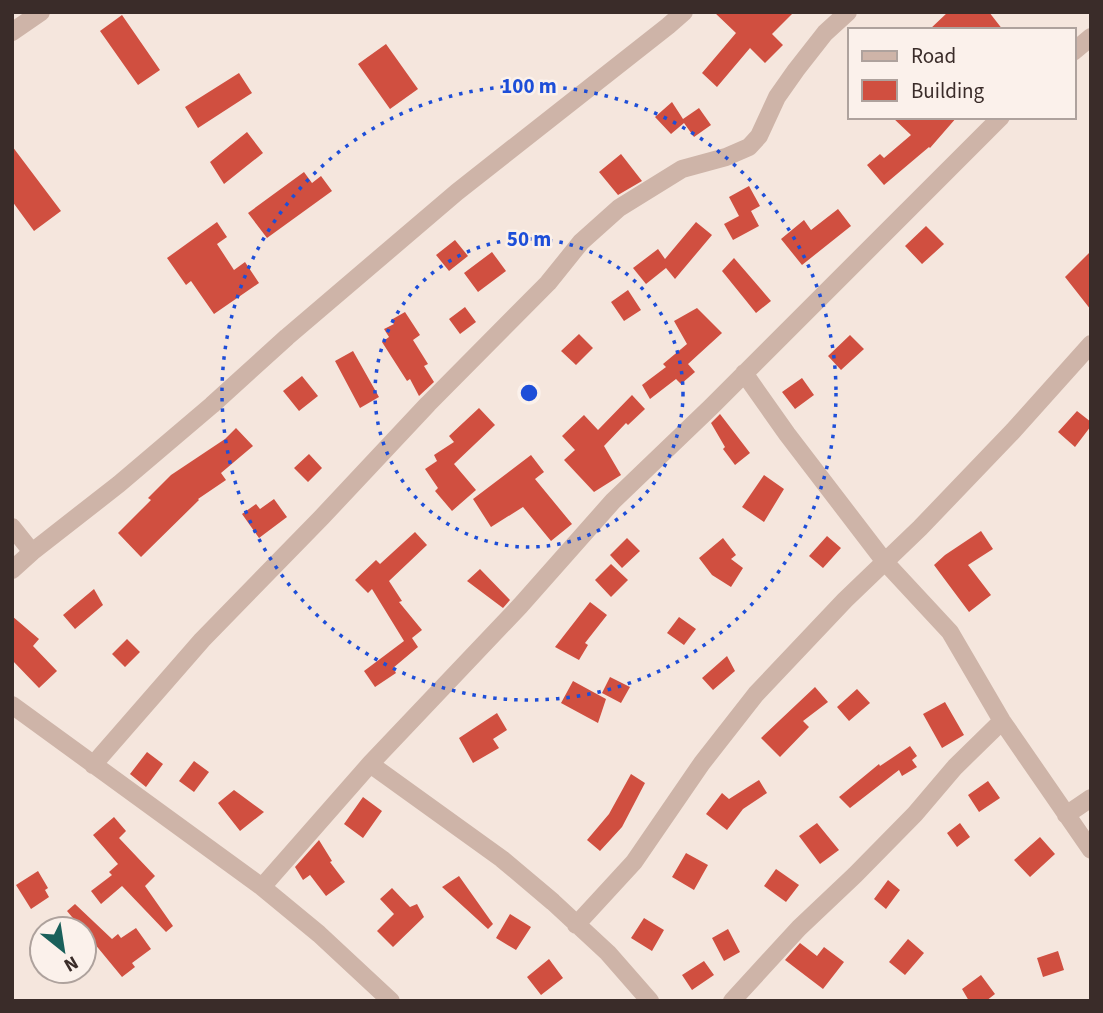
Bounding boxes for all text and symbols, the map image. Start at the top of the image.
legend [848,28,1075,119]
text: Road [911,41,956,71]
text: 100 m [501,71,557,101]
text: Building [911,76,985,106]
text: 50 m [507,224,551,254]
centre of rings [517,381,541,405]
north arrow [28,915,98,985]
text: N [59,949,83,978]

